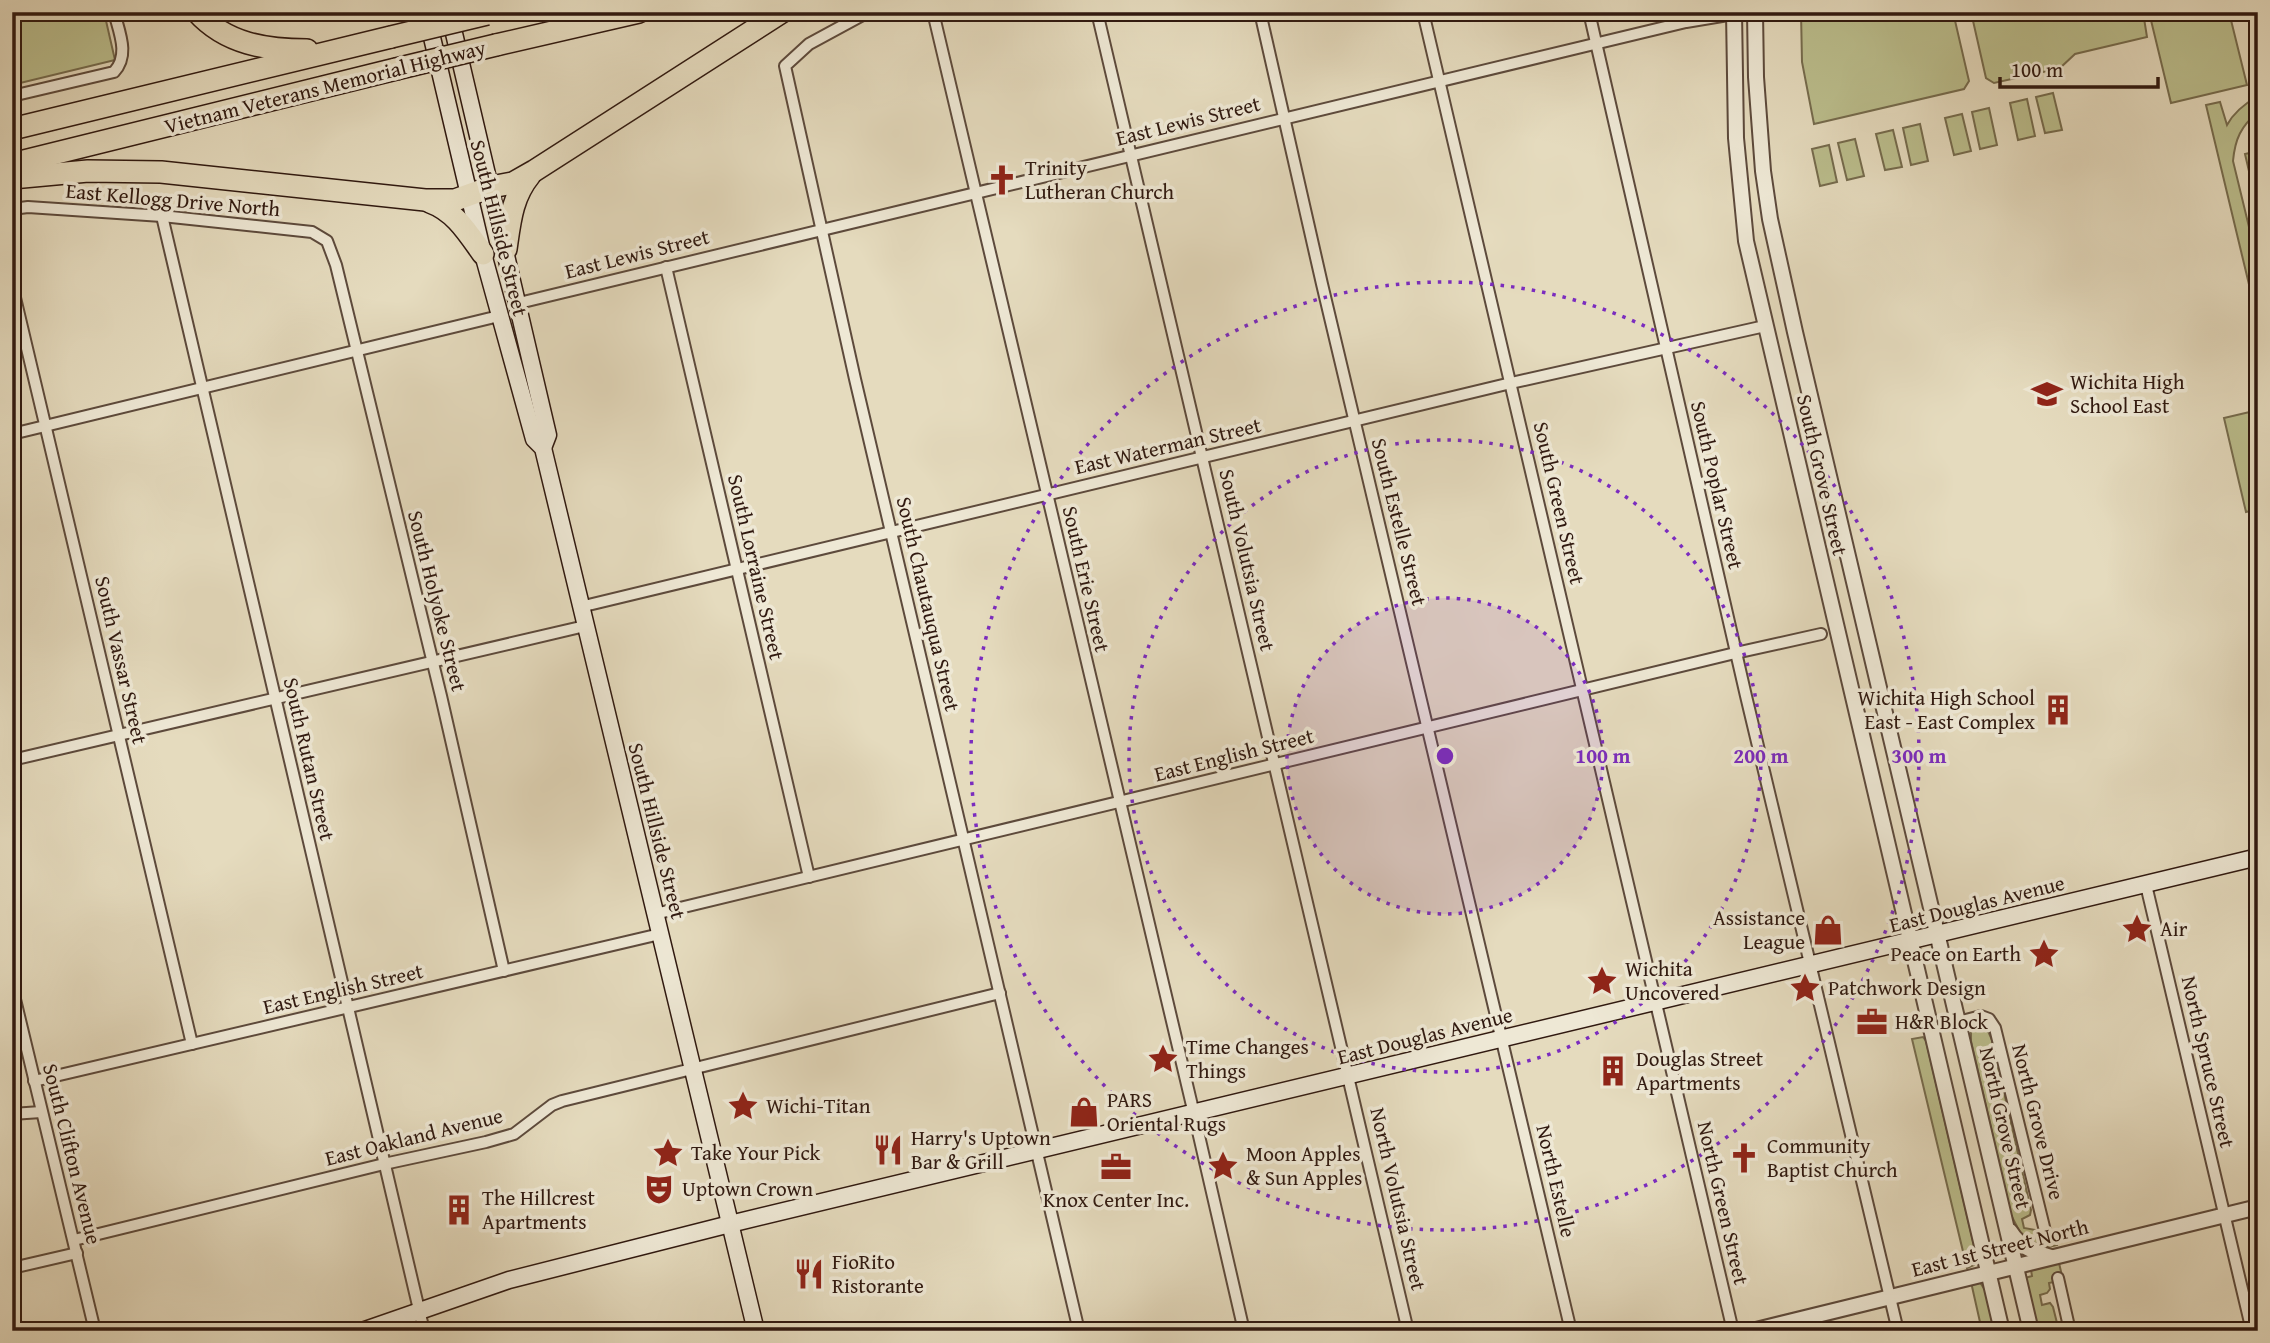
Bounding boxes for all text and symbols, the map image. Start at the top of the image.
street label: Vietnam Veterans Memorial Highway [161,31,489,141]
scale bar [2000,46,2158,90]
text: 100 m [2011,54,2063,85]
street label: East Lewis Street [1112,87,1264,153]
street label: South Hillside Street [463,136,537,320]
place label: Trinity Lutheran Church [1025,152,1174,207]
church icon: Trinity Lutheran Church [985,163,1019,197]
street label: East Kellogg Drive North [64,175,282,224]
street label: East Lewis Street [561,220,713,286]
place label: Wichita High School East [2070,366,2185,421]
school or university icon: Wichita High School East [2030,377,2064,411]
street label: South Grove Street [1789,391,1856,559]
street label: South Poplar Street [1683,398,1752,573]
street label: East Waterman Street [1072,409,1265,482]
street label: South Green Street [1526,418,1593,588]
street label: South Estelle Street [1364,435,1435,610]
street label: South Volutsia Street [1211,466,1284,655]
street label: South Lorraine Street [720,471,793,663]
street label: South Chautauqua Street [889,493,968,715]
street label: South Erie Street [1055,503,1118,655]
street label: South Holyoke Street [400,507,475,695]
street label: South Vassar Street [87,573,156,748]
street label: South Rutan Street [276,674,343,844]
place label: Wichita High School East - East Complex [1858,682,2035,737]
building icon: Wichita High School East - East Complex [2041,693,2075,727]
street label: East English Street [1151,720,1317,789]
street label: South Hillside Street [621,739,695,923]
text: 100 m [1575,740,1631,771]
text: 200 m [1733,740,1789,771]
text: 300 m [1891,740,1947,771]
centre of rings [1433,744,1457,768]
street label: East Douglas Avenue [1886,867,2068,940]
place label: Assistance League [1713,902,1805,957]
place icon: Air [2120,912,2154,946]
shop icon: Assistance League [1811,913,1845,947]
place label: Air [2160,913,2188,944]
place icon: Peace on Earth [2027,937,2061,971]
place label: Peace on Earth [1891,938,2021,969]
place label: Wichita Uncovered [1625,953,1720,1008]
street label: East English Street [260,955,427,1022]
place icon: Wichita Uncovered [1585,964,1619,998]
place icon: Patchwork Design [1788,971,1822,1005]
place label: Patchwork Design [1828,972,1986,1003]
street label: North Spruce Street [2174,973,2243,1151]
street label: East Douglas Avenue [1334,999,1516,1072]
office icon: H&R Block [1855,1005,1889,1039]
place label: H&R Block [1895,1006,1988,1037]
place label: Time Changes Things [1186,1031,1309,1086]
street label: North Grove Drive [2004,1041,2073,1203]
place icon: Time Changes Things [1146,1042,1180,1076]
place label: Douglas Street Apartments [1636,1043,1764,1098]
street label: North Grove Street [1972,1044,2039,1213]
building icon: Douglas Street Apartments [1596,1054,1630,1088]
street label: South Clifton Avenue [35,1060,110,1248]
place label: PARS Oriental Rugs [1107,1084,1226,1139]
place icon: Wichi-Titan [726,1089,760,1123]
place label: Wichi-Titan [766,1090,871,1121]
shop icon: PARS Oriental Rugs [1067,1095,1101,1129]
street label: East Oakland Avenue [322,1099,506,1174]
street label: North Volutsia Street [1362,1104,1435,1294]
street label: North Green Street [1690,1118,1757,1288]
street label: North Estelle [1528,1121,1585,1240]
place label: Harry's Uptown Bar & Grill [911,1122,1051,1177]
place label: Community Baptist Church [1767,1130,1898,1185]
restaurant icon: Harry's Uptown Bar & Grill [871,1133,905,1167]
place icon: Take Your Pick [651,1136,685,1170]
place label: Take Your Pick [691,1137,821,1168]
place label: Moon Apples & Sun Apples [1246,1138,1362,1193]
church icon: Community Baptist Church [1727,1141,1761,1175]
place icon: Moon Apples & Sun Apples [1206,1149,1240,1183]
office icon: Knox Center Inc. [1099,1150,1133,1184]
theatre icon: Uptown Crown [642,1172,676,1206]
place label: Uptown Crown [682,1173,813,1204]
place label: The Hillcrest Apartments [482,1182,596,1237]
place label: Knox Center Inc. [1043,1184,1189,1215]
building icon: The Hillcrest Apartments [442,1193,476,1227]
street label: East 1st Street North [1908,1210,2092,1285]
place label: FioRito Ristorante [832,1246,924,1301]
restaurant icon: FioRito Ristorante [792,1257,826,1291]

